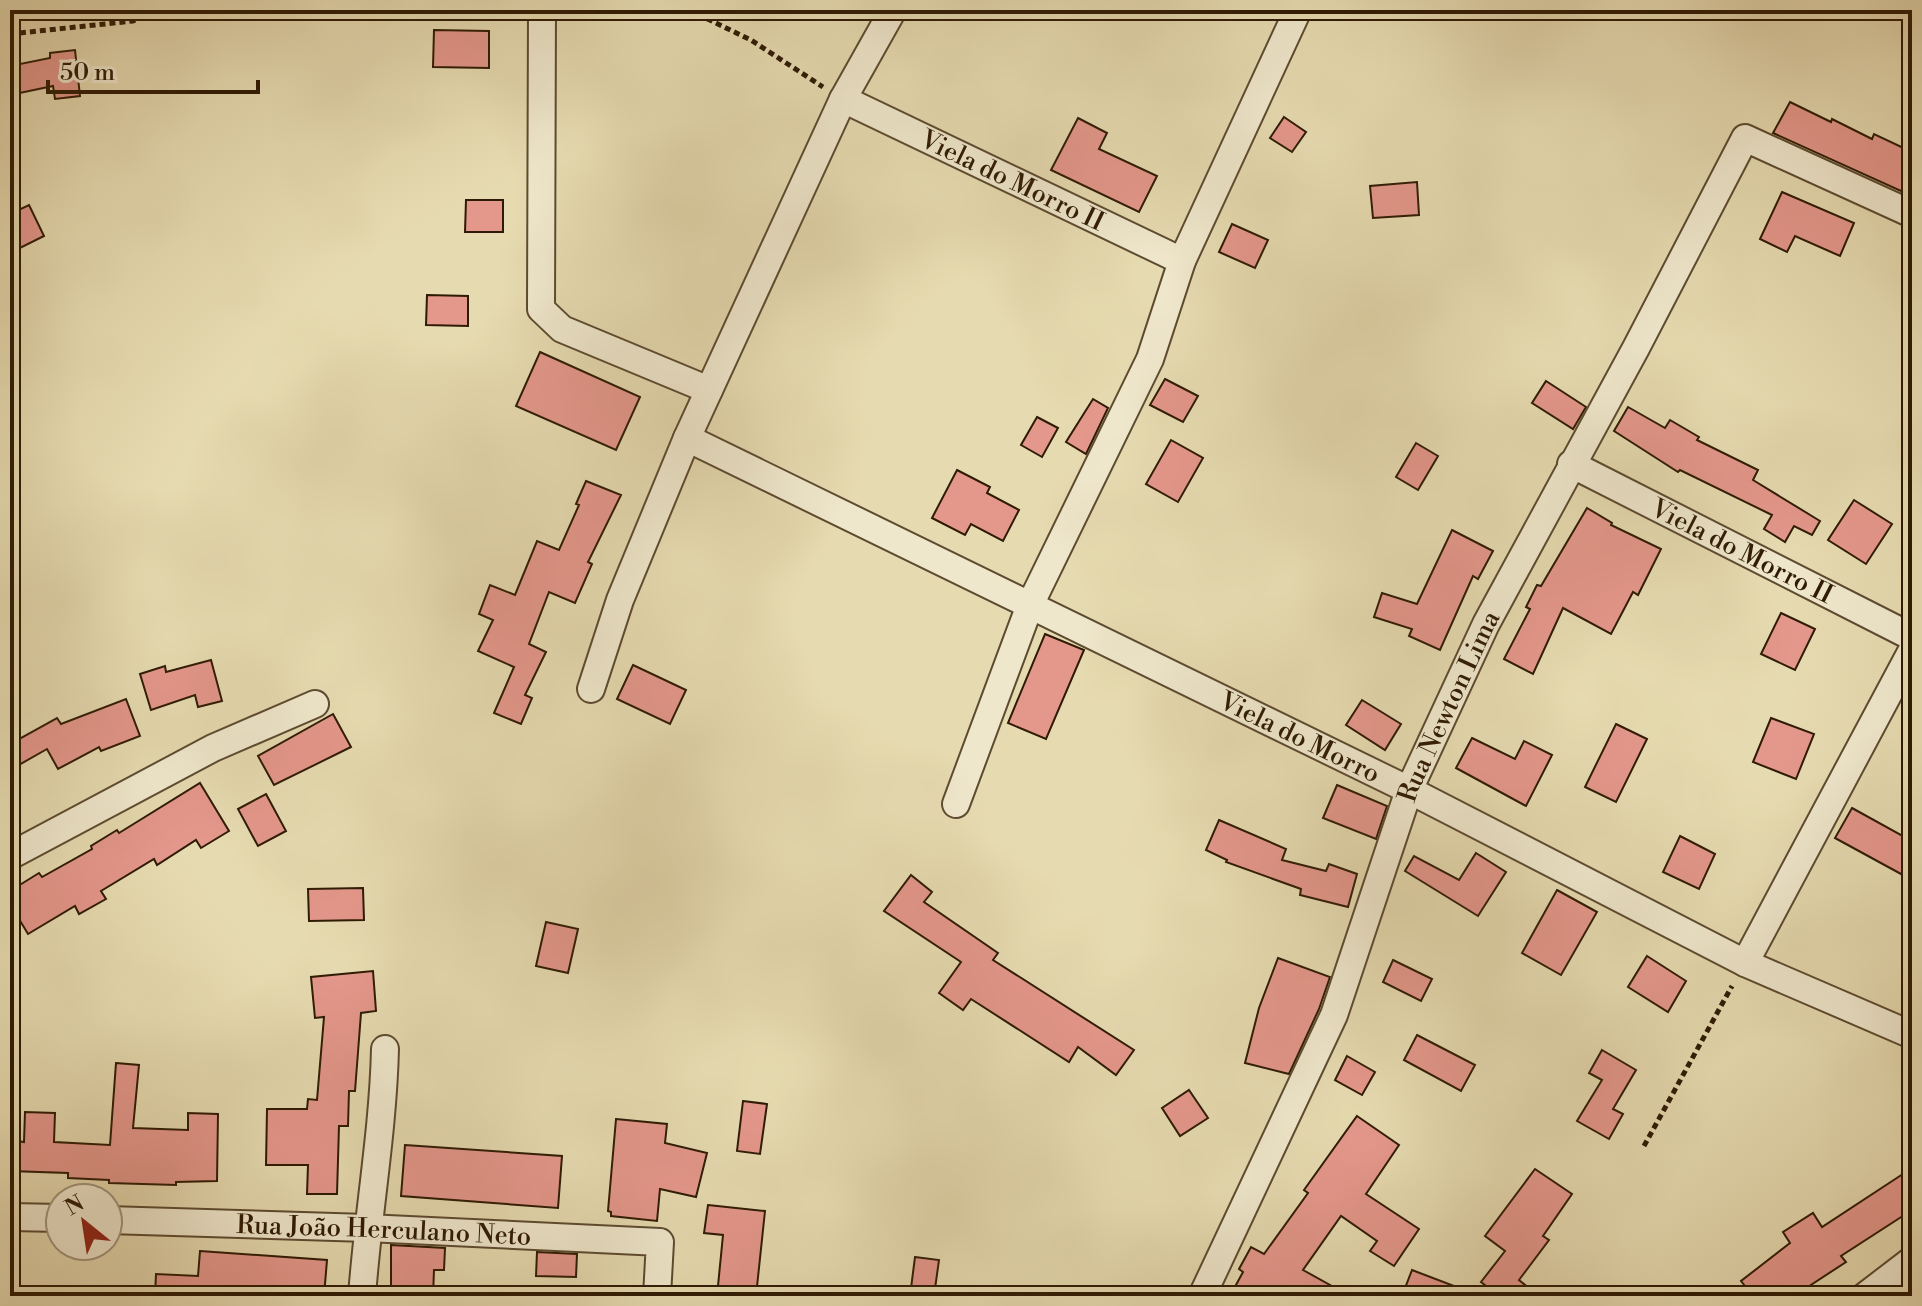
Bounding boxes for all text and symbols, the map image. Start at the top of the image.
scale bar [48,44,258,94]
text: 50 m [60,58,115,88]
street label: Viela do Morro II [914,123,1109,239]
street label: Viela do Morro II [1645,492,1838,611]
street label: Rua Newton Lima [1391,605,1508,806]
street label: Viela do Morro [1213,685,1385,790]
north arrow [44,1182,124,1262]
text: N [60,1190,90,1222]
street label: Rua João Herculano Neto [236,1209,532,1253]

